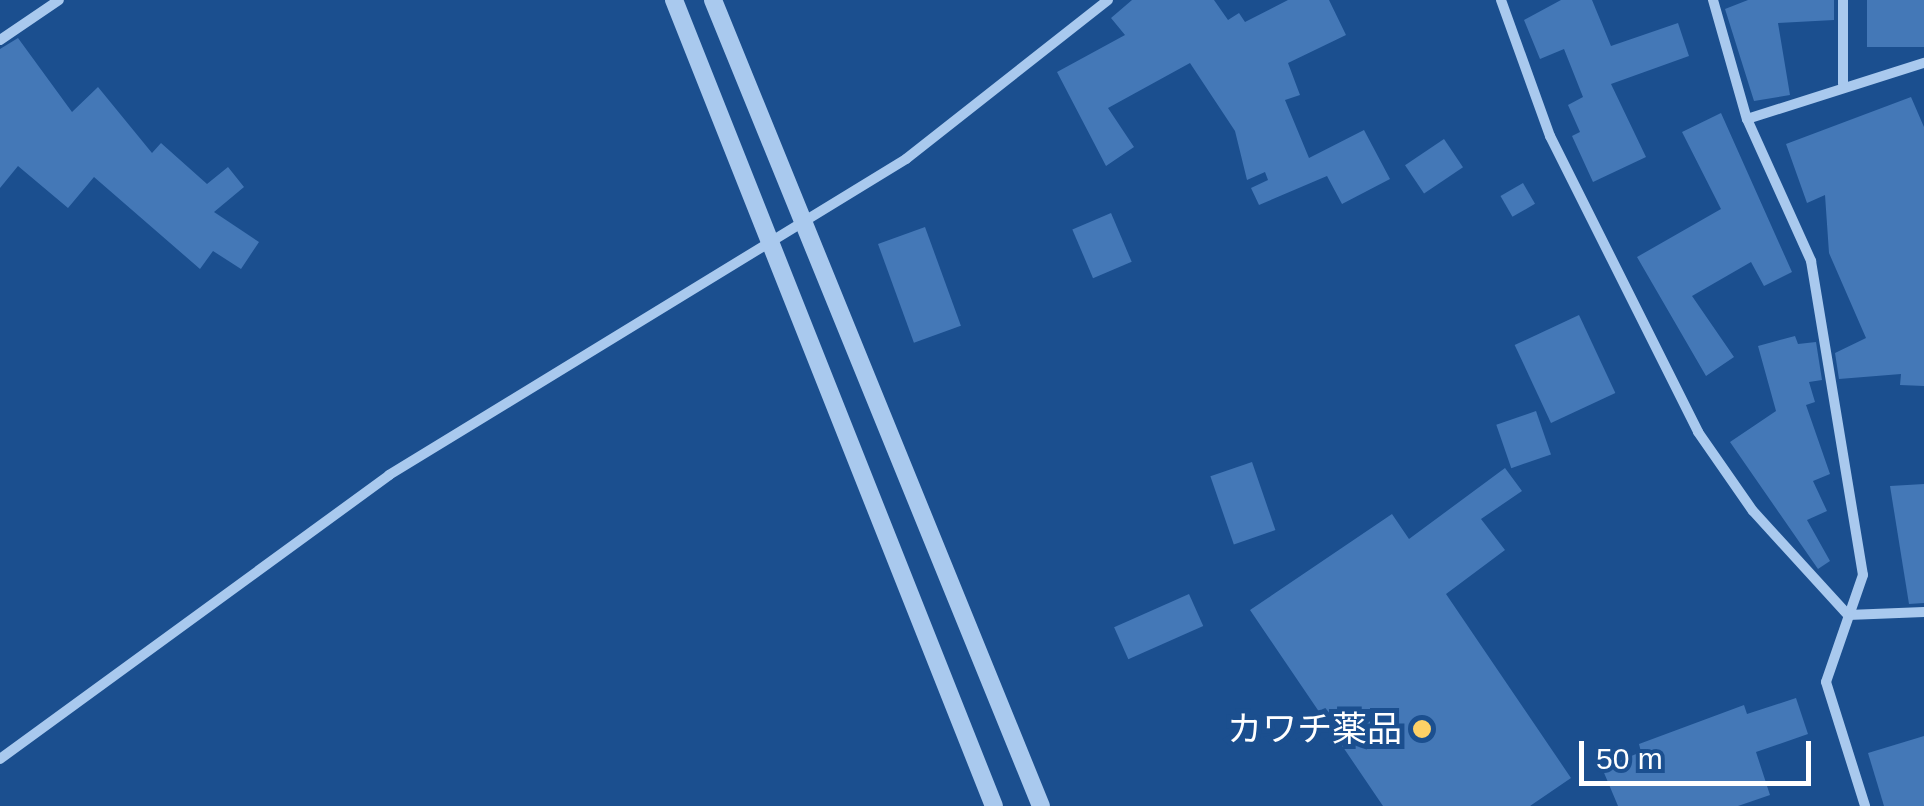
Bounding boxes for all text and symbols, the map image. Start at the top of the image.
place label: カワチ薬品 [1227,708,1402,750]
marker: カワチ薬品 [1411,718,1433,740]
scale bar [1584,721,1816,783]
text: 50 m [1596,742,1663,775]

